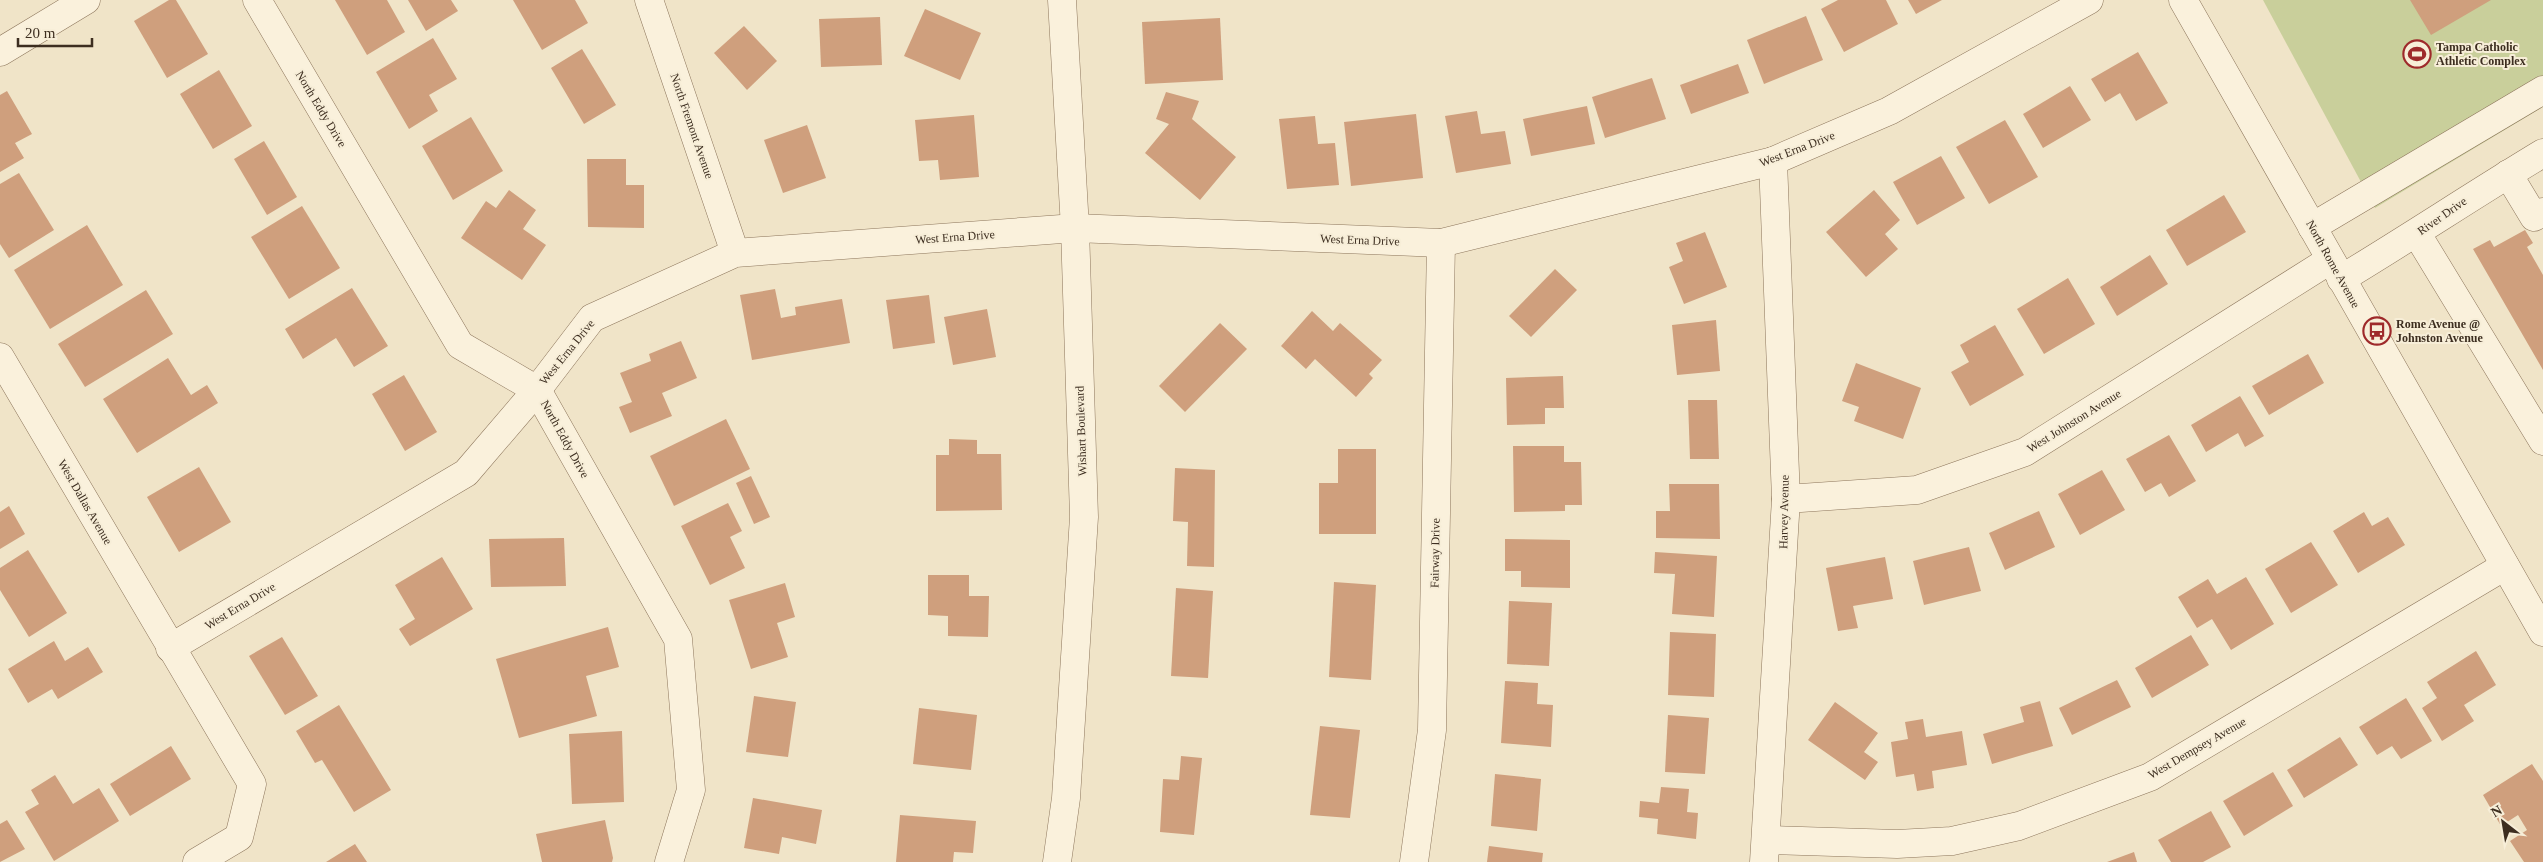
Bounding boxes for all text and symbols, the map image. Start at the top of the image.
scale bar [18,15,91,47]
text: 20 m [25,25,56,41]
sports icon: Tampa Catholic Athletic Complex [2402,39,2432,69]
place label: Tampa Catholic Athletic Complex [2436,40,2526,68]
street label: North Eddy Drive [293,68,349,150]
street label: North Fremont Avenue [667,72,717,180]
street label: West Erna Drive [1757,128,1837,170]
street label: River Drive [2415,194,2469,238]
street label: North Rome Avenue [2303,218,2363,310]
street label: West Erna Drive [915,227,995,247]
street label: West Erna Drive [1320,232,1400,248]
bus stop icon: Rome Avenue @ Johnston Avenue [2362,316,2392,346]
street label: West Erna Drive [536,317,598,387]
place label: Rome Avenue @ Johnston Avenue [2396,317,2483,345]
street label: Wishart Boulevard [1072,386,1090,476]
street label: West Johnston Avenue [2024,386,2124,456]
street label: North Eddy Drive [538,398,592,480]
street label: West Dallas Avenue [55,457,115,547]
street label: Harvey Avenue [1776,475,1792,549]
street label: Fairway Drive [1427,518,1443,588]
street label: West Erna Drive [202,579,278,633]
street label: West Dempsey Avenue [2146,714,2248,782]
north arrow [2478,797,2528,847]
text: N [2488,802,2505,820]

